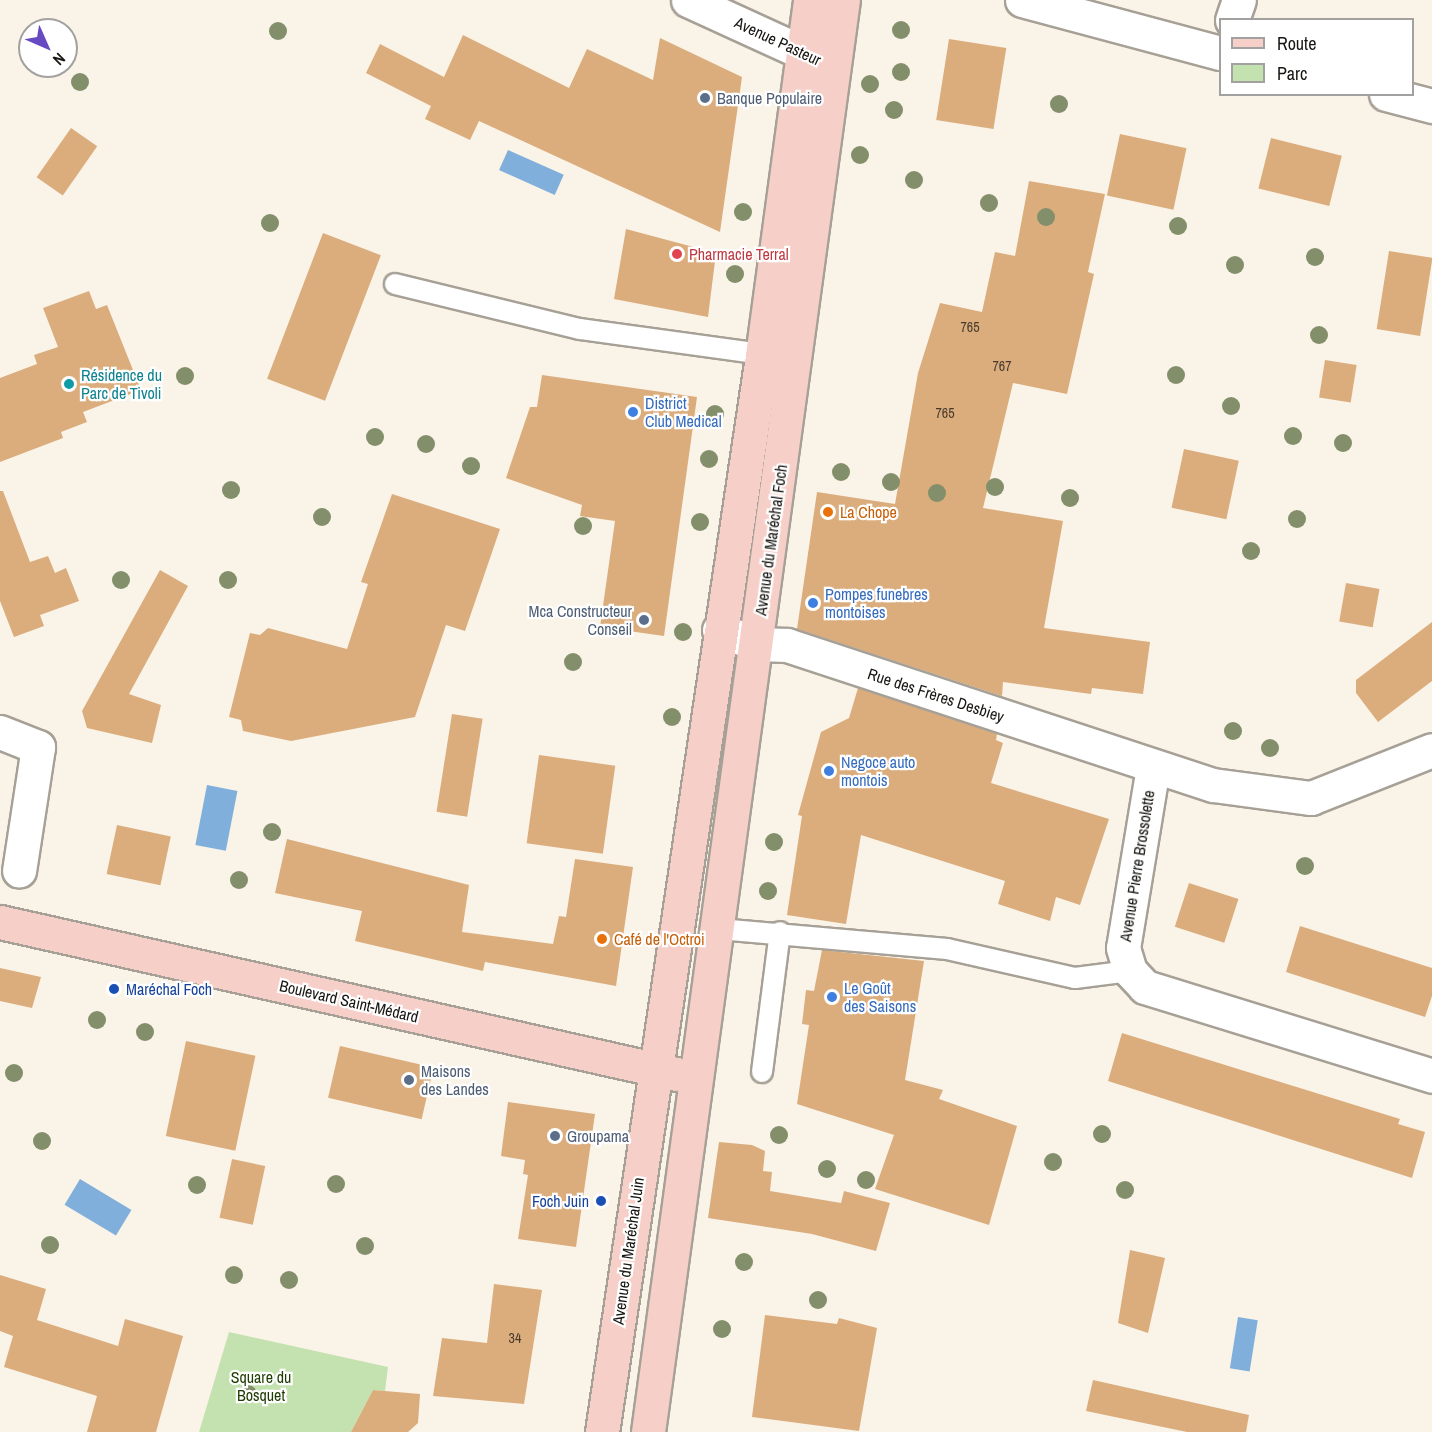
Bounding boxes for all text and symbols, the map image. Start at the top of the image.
street label: Avenue Pasteur [732,13,824,69]
north arrow [18,18,78,78]
legend [1219,18,1414,96]
text: Route [1277,31,1316,56]
text: N [48,48,70,70]
text: Parc [1277,61,1307,86]
place label: Banque Populaire [717,88,822,108]
marker: Banque Populaire [698,91,712,105]
place label: Pharmacie Terral [689,244,789,264]
marker: Pharmacie Terral [670,247,684,261]
house number: 765 [960,319,980,335]
house number: 767 [992,358,1012,374]
place label: Résidence du Parc de Tivoli [81,365,162,403]
marker: Résidence du Parc de Tivoli [62,377,76,391]
place label: District Club Medical [645,393,722,431]
marker: District Club Medical [626,405,640,419]
house number: 765 [935,405,955,421]
street label: Avenue du Maréchal Foch [751,463,791,617]
place label: La Chope [840,502,897,522]
marker: La Chope [821,505,835,519]
place label: Pompes funebres montoises [825,584,928,622]
marker: Pompes funebres montoises [806,596,820,610]
place label: Mca Constructeur Conseil [528,601,632,639]
marker: Mca Constructeur Conseil [637,613,651,627]
street label: Rue des Frères Desbiey [865,664,1007,726]
place label: Negoce auto montois [841,752,915,790]
marker: Negoce auto montois [822,764,836,778]
street label: Avenue Pierre Brossolette [1116,789,1158,943]
place label: Café de l'Octroi [614,929,705,949]
marker: Café de l'Octroi [595,932,609,946]
street label: Boulevard Saint-Médard [278,976,420,1026]
place label: Le Goût des Saisons [844,978,916,1016]
place label: Maréchal Foch [126,979,212,999]
marker: Maréchal Foch [107,982,121,996]
marker: Le Goût des Saisons [825,990,839,1004]
place label: Maisons des Landes [421,1061,489,1099]
marker: Maisons des Landes [402,1073,416,1087]
place label: Groupama [567,1126,629,1146]
marker: Groupama [548,1129,562,1143]
street label: Avenue du Maréchal Juin [608,1176,648,1326]
place label: Foch Juin [532,1191,589,1211]
marker: Foch Juin [594,1194,608,1208]
house number: 34 [509,1330,521,1346]
park label: Square du Bosquet [231,1367,291,1405]

